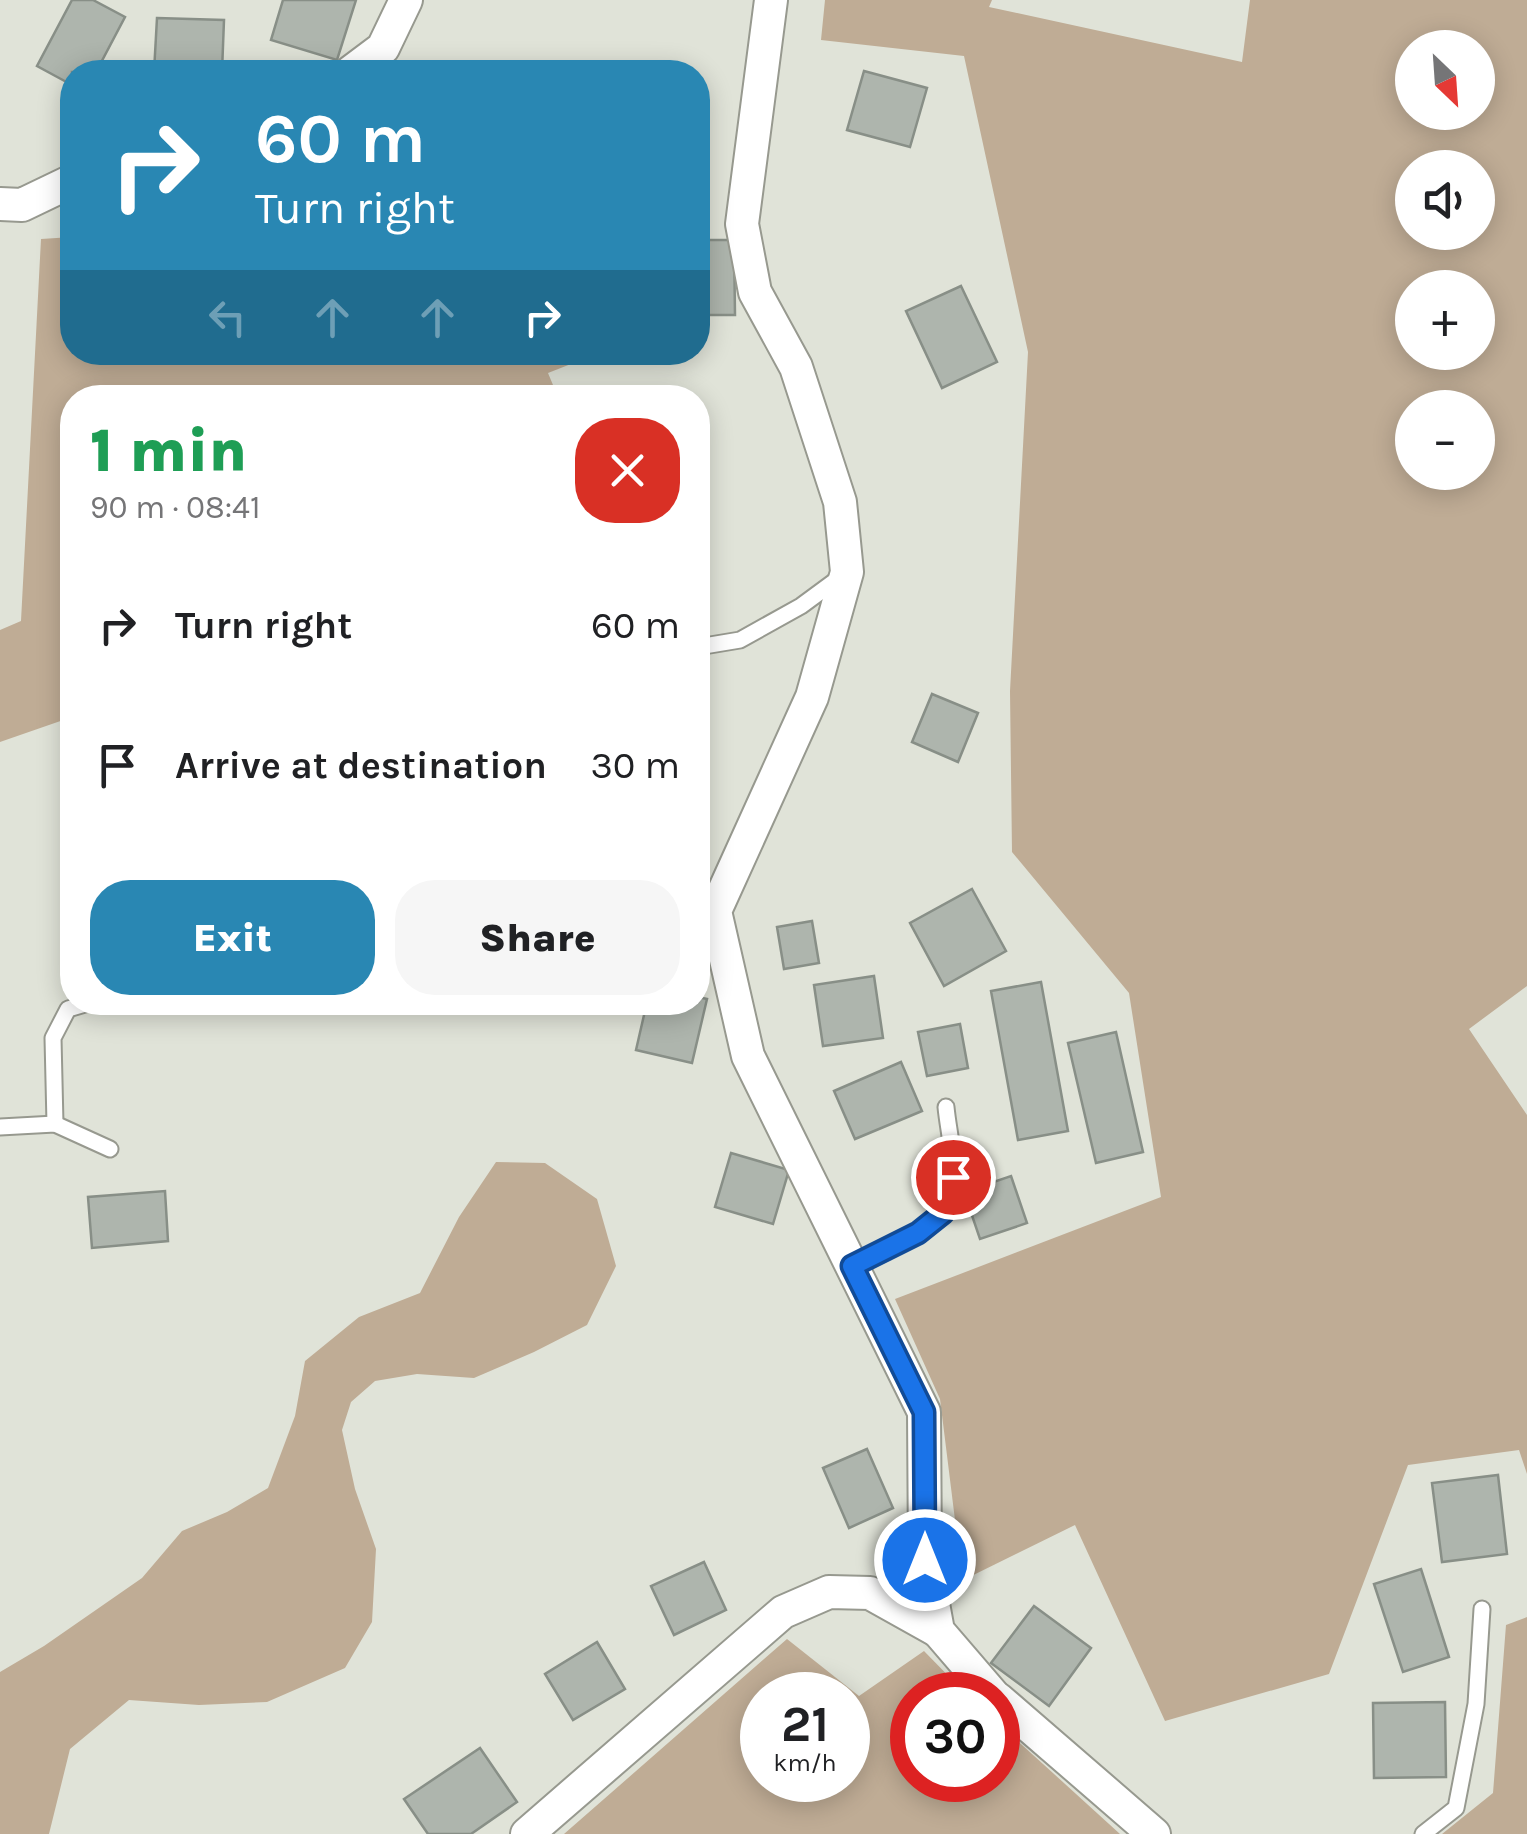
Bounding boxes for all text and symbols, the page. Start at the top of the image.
north arrow [1395,30,1495,130]
map controls [1395,30,1495,490]
text: 60 m [255,98,426,180]
icon: right [90,100,220,230]
button: sound [1395,150,1495,250]
text: Turn right [255,182,455,234]
button: + [1395,270,1495,370]
icon: left [200,290,255,345]
icon: ahead [305,290,360,345]
icon: ahead [410,290,465,345]
icon: right [515,290,570,345]
button: − [1395,390,1495,490]
text: 1 min [90,416,247,486]
button: close [575,418,680,523]
text: 90 m · 08:41 [90,489,260,526]
icon: right [90,598,145,653]
text: Turn right [175,603,352,648]
text: 60 m [591,603,680,648]
icon: arrive [90,738,145,793]
text: Arrive at destination [175,743,547,788]
text: 30 m [590,743,680,788]
button: Exit [90,880,375,995]
button: Share [395,880,680,995]
pin [911,1135,996,1220]
icon: arrive [926,1150,981,1205]
position arrow [873,1508,977,1612]
speed limit sign: 30 [890,1672,1020,1802]
text: 21 [781,1695,829,1754]
text: km/h [773,1748,837,1777]

